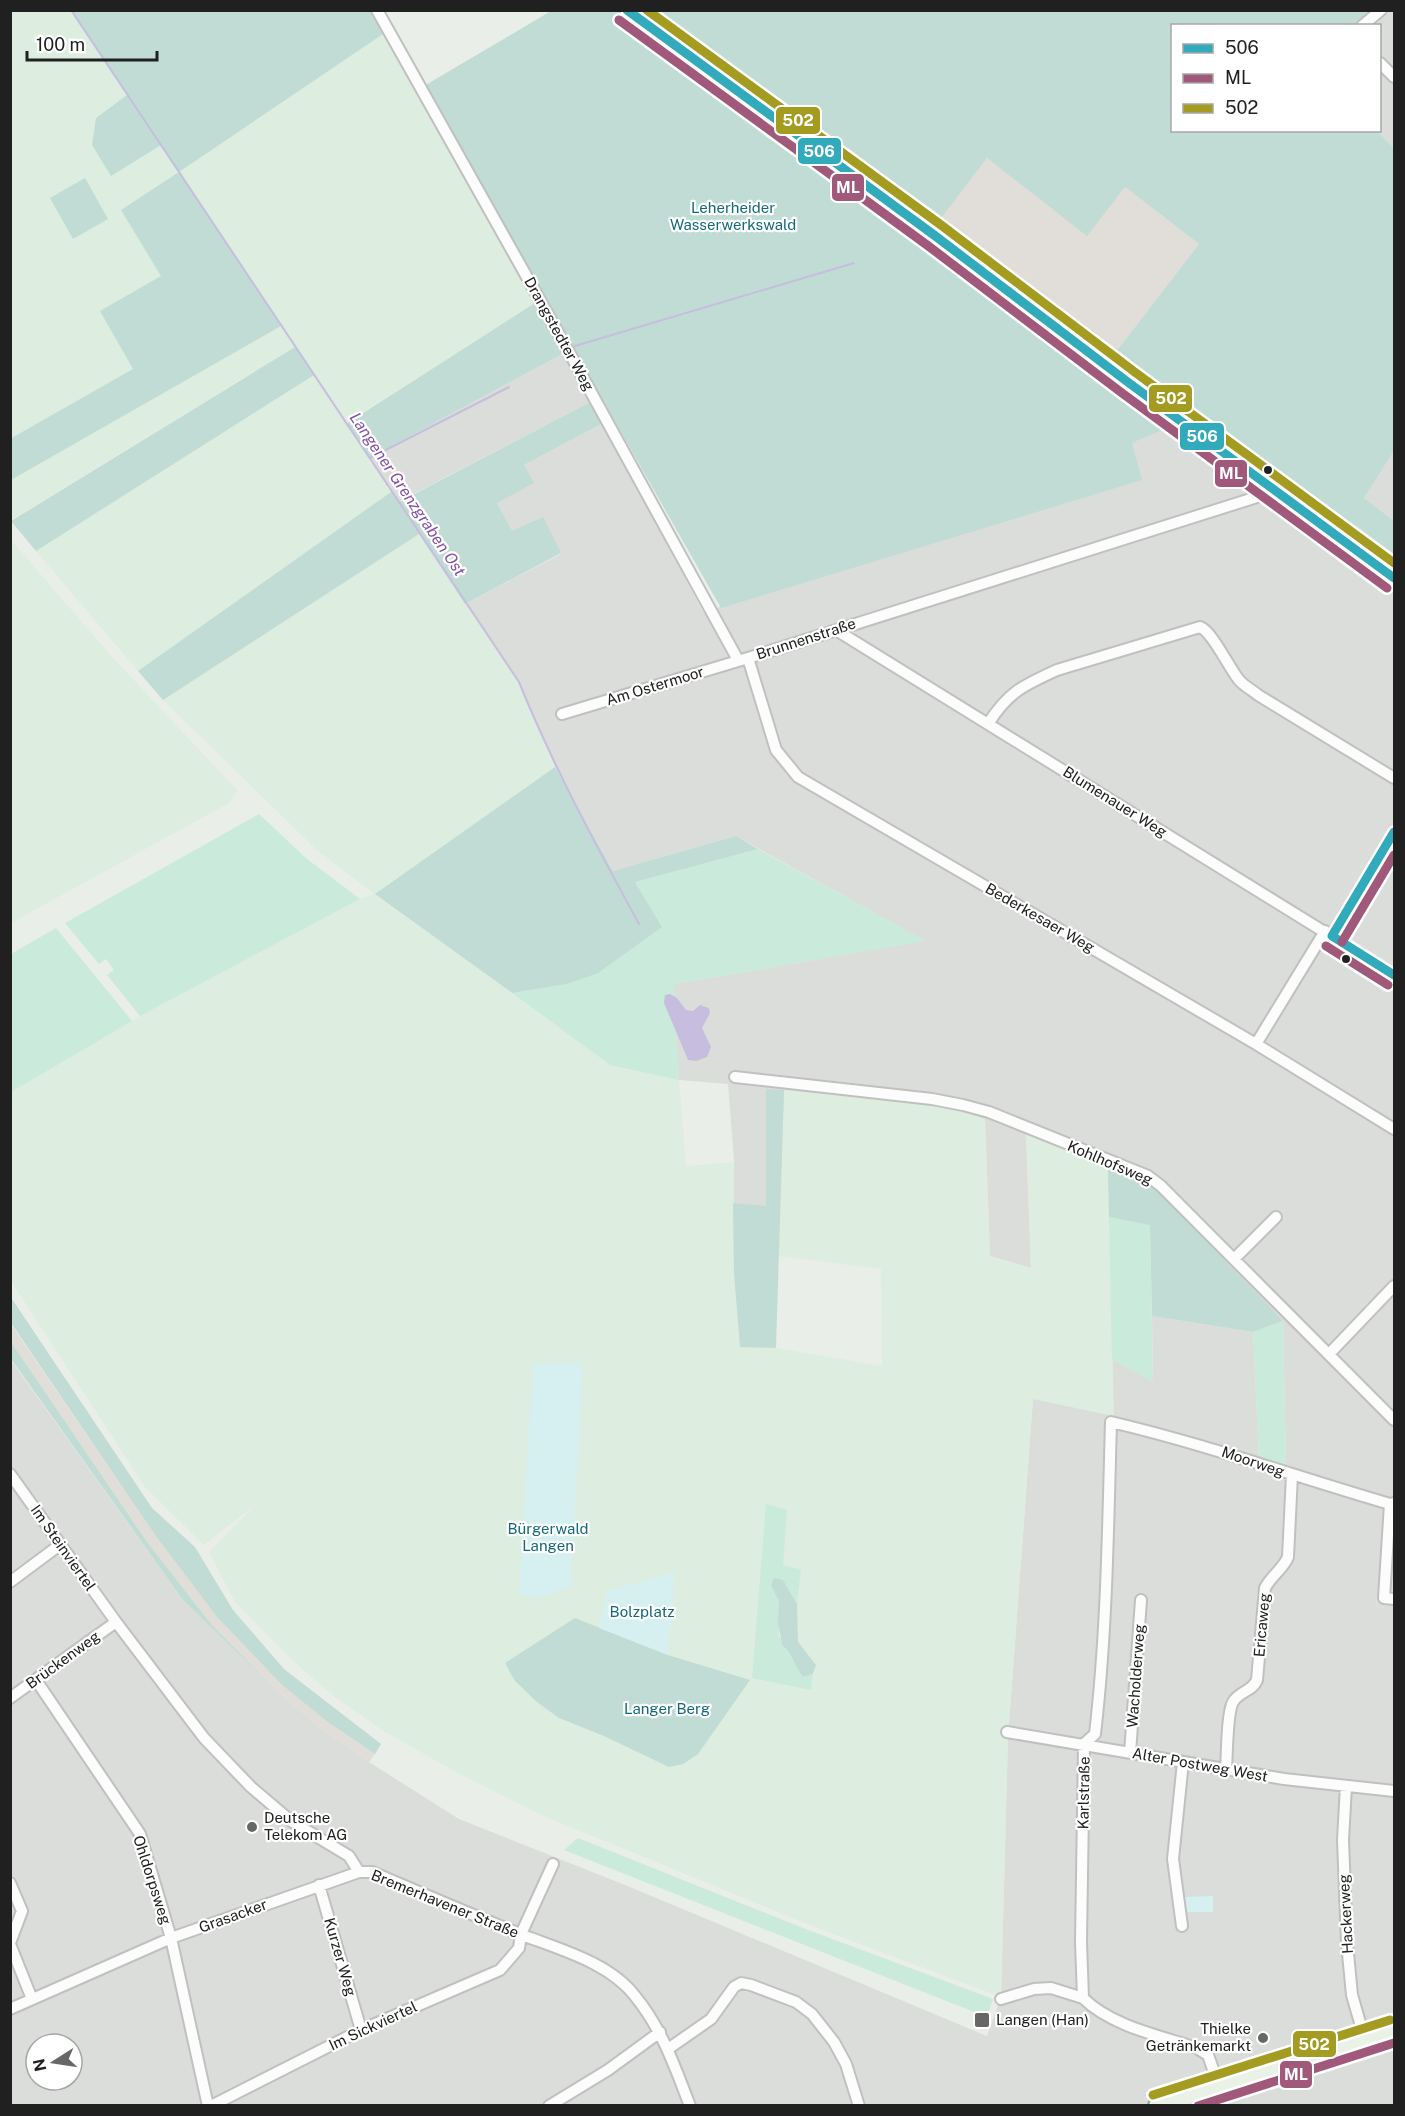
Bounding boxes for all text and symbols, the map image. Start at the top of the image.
scale bar [27,24,158,62]
legend [1171,24,1381,132]
text: 100 m [36,34,85,55]
text: 506 [1225,37,1259,58]
text: ML [1225,67,1251,88]
text: 502 [1225,97,1258,118]
line badge: 502 [775,106,821,135]
text: 502 [782,111,814,130]
line badge: 506 [797,137,842,165]
text: 506 [803,142,835,161]
line badge: ML [831,173,865,202]
text: ML [836,178,860,197]
park label: Leherheider Wasserwerkswald [670,199,796,233]
street label: Drangstedter Weg [521,274,598,394]
line badge: 502 [1148,384,1193,413]
text: 502 [1155,389,1187,408]
water label: Langener Grenzgraben Ost [346,409,469,580]
line badge: 506 [1179,422,1225,451]
text: 506 [1186,427,1218,446]
line badge: ML [1214,459,1248,488]
text: ML [1219,464,1243,483]
unlabelled marker [1262,464,1274,476]
street label: Brunnenstraße [754,614,858,663]
street label: Am Ostermoor [604,663,706,708]
street label: Blumenauer Weg [1060,763,1170,840]
street label: Bederkesaer Weg [983,879,1098,956]
unlabelled marker [1340,953,1352,965]
street label: Kohlhofsweg [1065,1137,1155,1188]
street label: Moorweg [1219,1443,1287,1480]
street label: Im Steinviertel [27,1501,99,1594]
park label: Bürgerwald Langen [507,1520,589,1554]
street label: Ericaweg [1250,1592,1273,1658]
park label: Bolzplatz [610,1603,674,1620]
street label: Wacholderweg [1123,1623,1148,1729]
street label: Brückenweg [23,1627,103,1692]
park label: Langer Berg [624,1700,710,1717]
street label: Alter Postweg West [1131,1744,1269,1785]
street label: Karlstraße [1074,1756,1093,1830]
place label: Deutsche Telekom AG [264,1809,347,1843]
marker: Deutsche Telekom AG [245,1820,259,1834]
street label: Ohldorpsweg [130,1833,175,1927]
street label: Bremerhavener Straße [369,1866,521,1941]
street label: Hackerweg [1335,1874,1356,1954]
street label: Grasacker [196,1895,269,1936]
street label: Kurzer Weg [321,1916,360,1998]
street label: Im Sickviertel [326,1998,420,2053]
marker: Langen (Han) [973,2011,991,2029]
place label: Langen (Han) [996,2011,1089,2028]
place label: Thielke Getränkemarkt [1146,2020,1251,2054]
line badge: 502 [1292,2030,1337,2058]
marker: Thielke Getränkemarkt [1256,2031,1270,2045]
north arrow [24,2032,84,2092]
text: 502 [1298,2035,1330,2054]
text: N [29,2057,50,2073]
line badge: ML [1279,2060,1313,2089]
text: ML [1284,2065,1308,2084]

